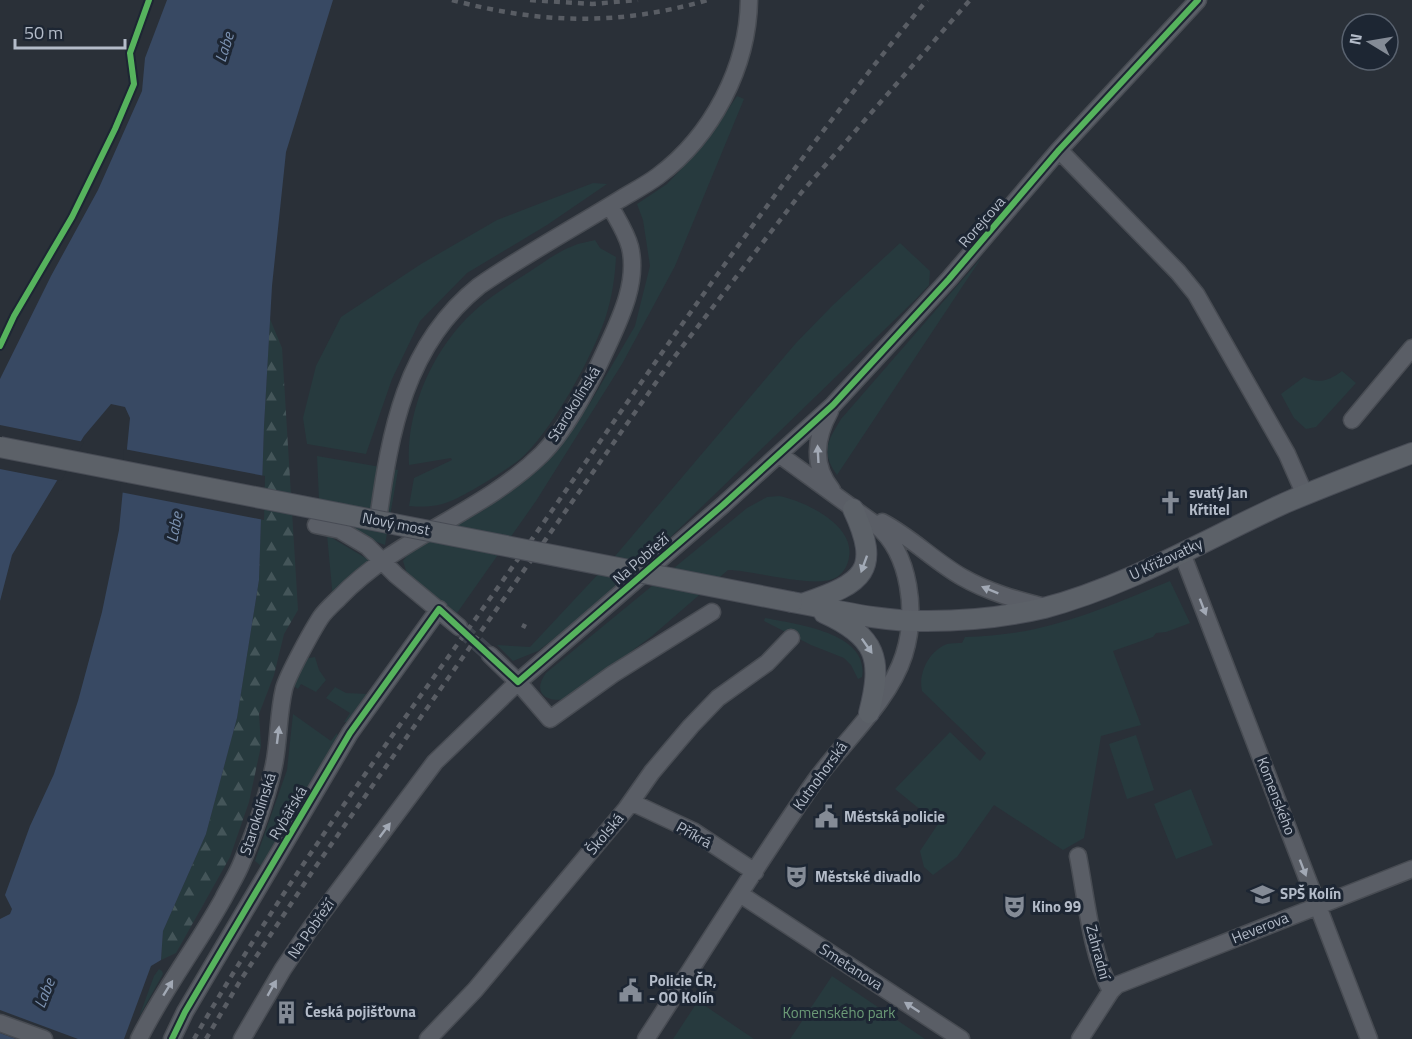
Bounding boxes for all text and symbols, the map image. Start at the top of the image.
scale bar [15,12,124,50]
north arrow [1340,12,1400,72]
text: 50 m [24,19,63,46]
water label: Labe [208,28,240,65]
text: N [1342,31,1368,47]
street label: Rorejcova [953,190,1011,253]
street label: Starokolínská [541,361,606,446]
one-way arrow [813,444,823,463]
place label: svatý Jan Křtitel [1189,481,1248,521]
church icon: svatý Jan Křtitel [1158,489,1184,515]
street label: Nový most [360,506,433,541]
water label: Labe [159,508,189,544]
street label: Na Pobřeží [607,526,675,590]
street label: U Křižovatky [1125,531,1206,586]
one-way arrow [859,555,868,573]
one-way arrow [980,585,998,595]
one-way arrow [1199,598,1208,616]
one-way arrow [861,638,872,654]
one-way arrow [273,725,283,744]
street label: Kutnohorská [787,736,853,815]
street label: Komenského [1251,753,1302,838]
street label: Starokolínská [233,769,282,858]
street label: Rybářská [263,781,313,844]
public building icon: Městská policie [813,804,839,830]
place label: Městská policie [844,805,945,828]
street label: Školská [580,807,629,860]
street label: Příkrá [672,815,717,854]
one-way arrow [378,822,390,837]
one-way arrow [1299,859,1309,877]
theatre icon: Městské divadlo [784,864,810,890]
place label: Městské divadlo [815,865,921,888]
school or university icon: SPŠ Kolín [1249,881,1275,907]
place label: SPŠ Kolín [1280,882,1341,905]
street label: Na Pobřeží [282,893,341,963]
theatre icon: Kino 99 [1001,894,1027,920]
place label: Kino 99 [1032,895,1081,918]
street label: Heverova [1228,906,1292,949]
street label: Zahradní [1080,922,1117,983]
street label: Smetanova [815,937,888,996]
place label: Policie ČR, - OO Kolín [649,969,717,1009]
water label: Labe [27,973,61,1011]
public building icon: Policie ČR, - OO Kolín [618,977,644,1003]
one-way arrow [163,980,174,996]
one-way arrow [266,980,276,997]
building icon: Česká pojišťovna [274,999,300,1025]
place label: Česká pojišťovna [305,1000,416,1023]
park label: Komenského park [782,1001,896,1024]
one-way arrow [904,1002,920,1013]

